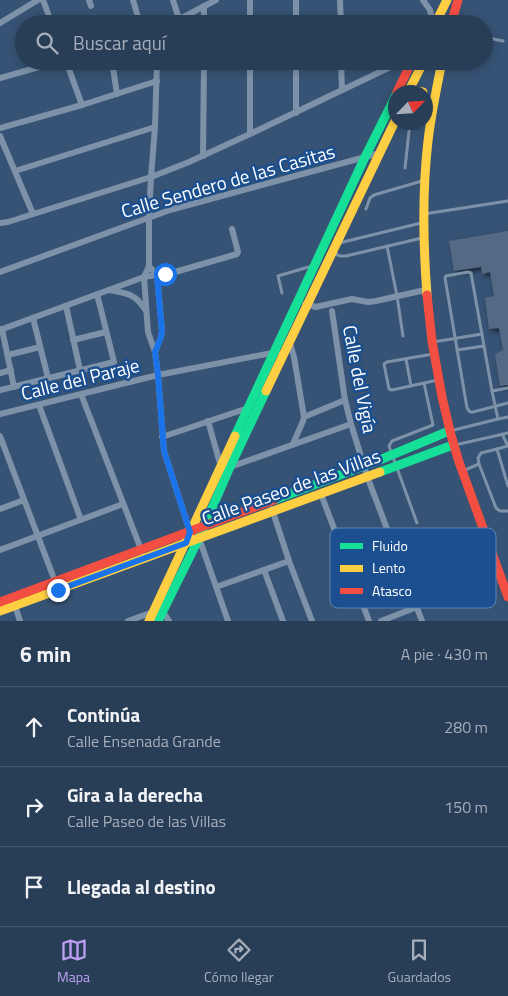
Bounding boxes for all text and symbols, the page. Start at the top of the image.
search box [15,15,493,70]
text: Buscar aquí [73,28,166,57]
icon: search [33,29,61,57]
north arrow [388,85,433,130]
street label: Calle Sendero de las Casitas [117,136,338,225]
route start [154,263,177,286]
street label: Calle del Vigía [336,322,385,436]
street label: Calle del Paraje [18,350,142,407]
street label: Calle Paseo de las Villas [197,441,385,532]
legend [330,528,496,608]
text: Fluido [372,535,408,556]
text: Lento [372,557,406,578]
route end [47,579,70,602]
text: Atasco [372,580,412,601]
text: 6 min [20,638,71,670]
text: A pie · 430 m [401,642,488,666]
text: Continúa [67,700,140,729]
icon: ahead [20,713,48,741]
text: 280 m [444,715,488,739]
text: Calle Ensenada Grande [67,729,221,753]
text: Gira a la derecha [67,780,203,809]
icon: right [20,793,48,821]
text: 150 m [444,795,488,819]
text: Calle Paseo de las Villas [67,809,226,833]
text: Llegada al destino [67,872,216,901]
icon: arrive [20,873,48,901]
tab: Mapa [57,936,90,987]
tab: Cómo llegar [204,936,274,987]
tab: Guardados [388,936,451,987]

